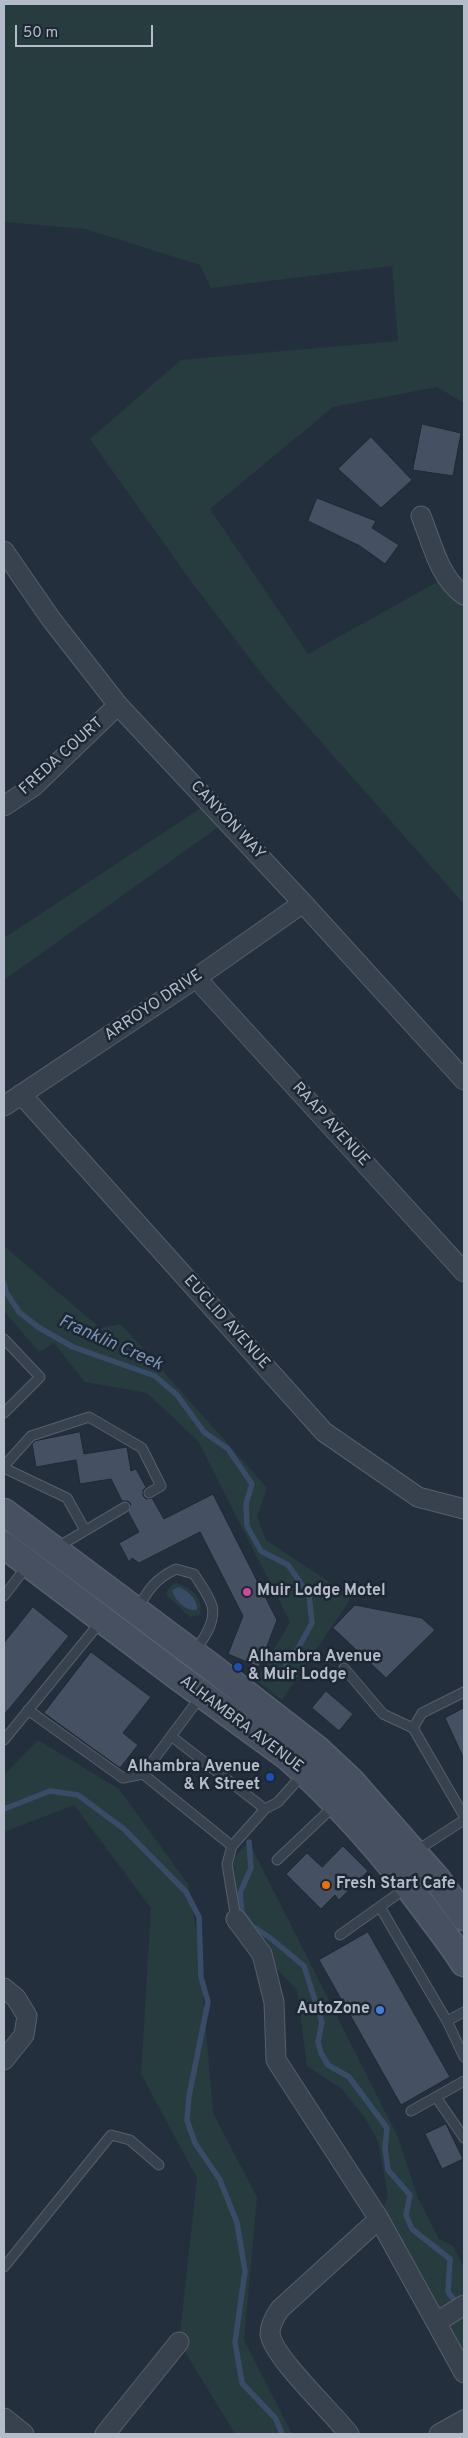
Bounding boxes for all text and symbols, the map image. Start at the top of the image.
scale bar [18,15,155,47]
text: 50 m [23,24,58,43]
street label: FREDA COURT [16,714,108,800]
street label: CANYON WAY [186,778,268,864]
street label: ARROYO DRIVE [101,966,207,1046]
street label: RAAP AVENUE [287,1079,373,1171]
street label: EUCLID AVENUE [179,1272,273,1374]
water label: Franklin Creek [55,1311,165,1377]
place label: Muir Lodge Motel [257,1582,386,1602]
marker: Muir Lodge Motel [241,1586,253,1598]
place label: Alhambra Avenue & Muir Lodge [248,1648,381,1686]
marker: Alhambra Avenue & Muir Lodge [232,1661,244,1673]
street label: ALHAMBRA AVENUE [175,1672,307,1778]
place label: Alhambra Avenue & K Street [127,1758,260,1796]
marker: Alhambra Avenue & K Street [264,1771,276,1783]
place label: Fresh Start Cafe [336,1875,456,1895]
marker: Fresh Start Cafe [320,1879,332,1891]
place label: AutoZone [297,2000,370,2020]
marker: AutoZone [374,2004,386,2016]

